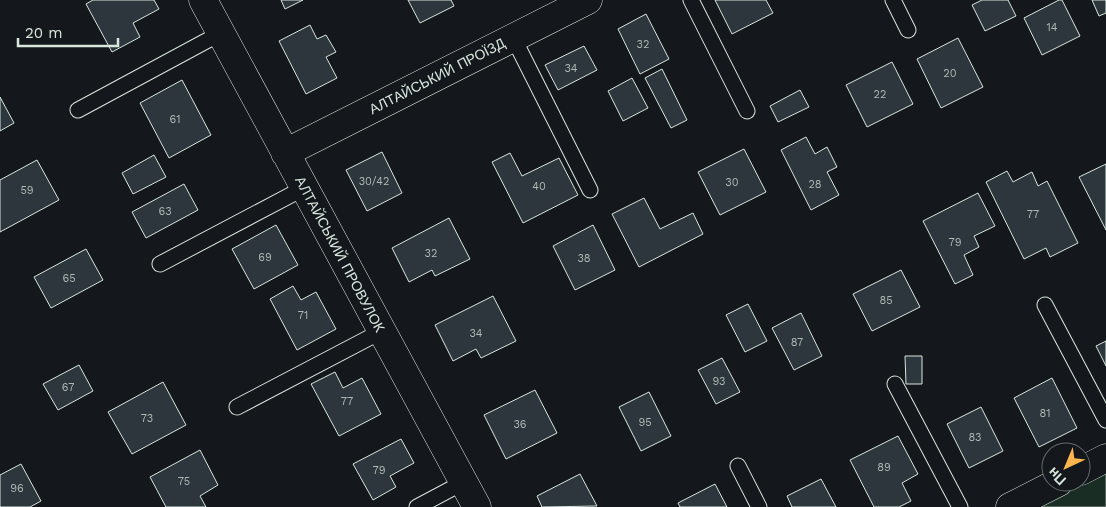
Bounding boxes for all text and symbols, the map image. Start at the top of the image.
scale bar [18,15,118,47]
house number: 14 [1046,21,1058,34]
text: 20 m [25,24,63,42]
street label: АЛТАЙСЬКИЙ ПРОЇЗД [366,34,508,117]
house number: 32 [637,38,649,51]
house number: 34 [564,62,578,75]
house number: 20 [943,67,957,80]
house number: 22 [874,88,886,101]
house number: 61 [170,113,180,126]
street label: АЛТАЙСЬКИЙ ПРОВУЛОК [292,173,389,335]
house number: 30/42 [359,175,389,188]
house number: 30 [725,176,739,189]
house number: 28 [808,178,822,191]
house number: 40 [532,180,546,193]
house number: 59 [20,184,34,197]
house number: 63 [158,205,172,218]
house number: 77 [1027,208,1039,221]
house number: 79 [949,236,962,249]
house number: 32 [425,247,437,260]
house number: 69 [258,251,272,264]
house number: 38 [577,252,591,265]
house number: 65 [62,272,76,285]
house number: 85 [879,294,893,307]
house number: 71 [298,309,308,322]
house number: 34 [469,327,483,340]
house number: 87 [791,336,803,349]
house number: 93 [713,375,725,388]
house number: 67 [62,381,74,394]
house number: 77 [341,395,353,408]
house number: 81 [1039,407,1051,420]
house number: 73 [141,412,153,425]
house number: 95 [638,416,652,429]
house number: 36 [513,418,527,431]
house number: 83 [969,431,981,444]
north arrow [1041,442,1091,492]
house number: 89 [877,461,891,474]
house number: 79 [373,464,386,477]
text: Пн [1045,464,1069,489]
house number: 75 [178,475,190,488]
house number: 96 [10,482,24,495]

